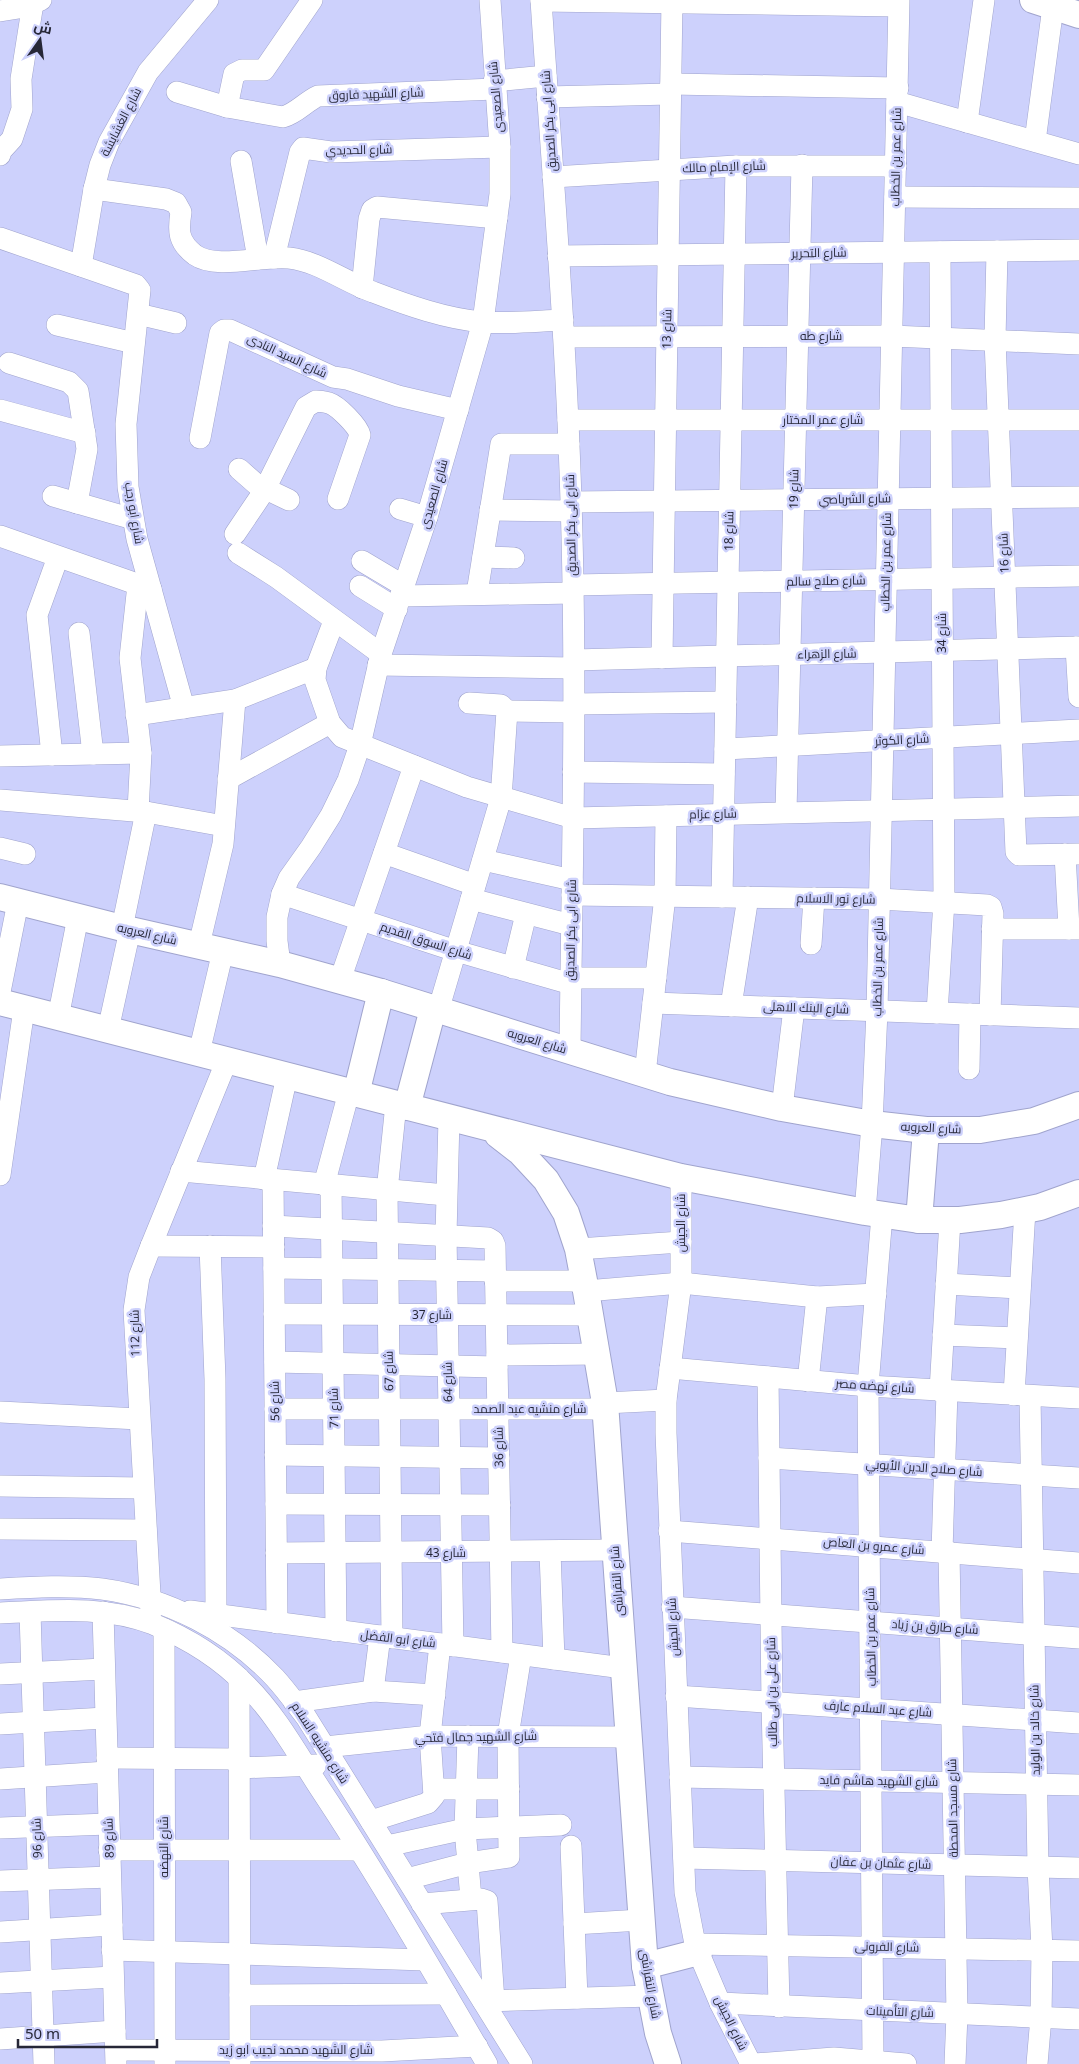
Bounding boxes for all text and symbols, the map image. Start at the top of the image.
north arrow [15,15,65,65]
text: ش [32,16,54,38]
street label: شارع الصعيدى [484,61,507,133]
street label: شارع ابى بكر الصديق [536,70,561,172]
street label: شارع الشهيد فاروق [328,83,424,104]
street label: شارع الغشايشة [96,85,145,159]
street label: شارع عمر بن الخطاب [886,107,905,207]
street label: شارع الحديدي [325,140,393,161]
street label: شارع الإمام مالك [682,157,766,176]
street label: شارع التحرير [790,244,847,261]
street label: شارع 13 [658,309,675,349]
street label: شارع طه [800,327,842,344]
street label: شارع السيد النادى [244,330,330,382]
street label: شارع عمر المختار [782,411,863,428]
street label: شارع الصعيدى [415,457,452,531]
street label: شارع 19 [785,469,802,509]
street label: شارع ابى بكر الصديق [561,474,580,576]
street label: شارع ابو رجب [121,481,148,545]
street label: شارع الشرباصي [819,489,891,510]
street label: شارع 18 [720,511,737,551]
street label: شارع عمر بن الخطاب [876,512,895,612]
street label: شارع 16 [994,533,1013,573]
street label: شارع صلاح سالم [786,571,866,590]
street label: شارع 34 [933,613,950,653]
street label: شارع الزهراء [797,644,857,663]
street label: شارع الكوثر [873,730,930,749]
street label: شارع عزام [689,805,737,822]
street label: شارع ابى بكر الصديق [561,879,580,981]
street label: شارع نور الاسلام [796,889,876,908]
street label: شارع عمر بن الخطاب [868,917,887,1017]
street label: شارع العروبه [116,918,179,949]
street label: شارع السوق القديم [378,918,474,963]
street label: شارع البنك الاهلى [763,998,849,1017]
street label: شارع العروبه [506,1024,569,1058]
street label: شارع العروبه [900,1117,962,1138]
street label: شارع الجيش [672,1194,689,1252]
street label: شارع 37 [412,1306,452,1323]
street label: شارع 112 [126,1309,143,1357]
street label: شارع 67 [380,1351,397,1391]
street label: شارع 64 [439,1362,456,1402]
street label: شارع نهضه مصر [834,1374,915,1397]
street label: شارع 56 [266,1381,283,1421]
street label: شارع 71 [325,1388,342,1428]
street label: شارع منشيه عبد الصمد [474,1400,587,1417]
street label: شارع 36 [490,1427,507,1467]
street label: شارع صلاح الدين الأيوبي [865,1455,983,1482]
street label: شارع عمرو بن العاص [823,1533,925,1558]
street label: شارع 43 [426,1544,466,1561]
street label: شارع النقراشى [606,1545,627,1617]
street label: شارع عمر بن الخطاب [861,1587,880,1687]
street label: شارع الجيش [662,1597,683,1657]
street label: شارع طارق بن زياد [891,1615,979,1638]
street label: شارع ابو الفضل [359,1625,437,1652]
street label: شارع على بن ابى طالب [762,1637,781,1747]
street label: شارع خالد بن الوليد [1025,1684,1044,1776]
street label: شارع عبد السلام عارف [823,1696,933,1721]
street label: شارع منشيه السلام [288,1699,353,1787]
street label: شارع الشهيد جمال فتحي [415,1727,537,1748]
street label: شارع مسجد المحطة [943,1758,962,1858]
street label: شارع الشهيد هاشم فايد [820,1771,939,1790]
street label: شارع النهضه [155,1816,172,1878]
street label: شارع 96 [27,1818,46,1858]
street label: شارع 89 [99,1818,118,1858]
street label: شارع عثمان بن عفان [830,1852,932,1873]
street label: شارع الفرونى [855,1937,919,1956]
street label: شارع النقراشى [636,1948,665,2020]
street label: شارع الجيش [711,1993,752,2053]
street label: شارع التأمينات [866,2002,934,2021]
scale bar [18,2016,156,2048]
text: 50 m [25,2023,60,2043]
street label: شارع الشهيد محمد نجيب ابو زيد [219,2041,373,2058]

